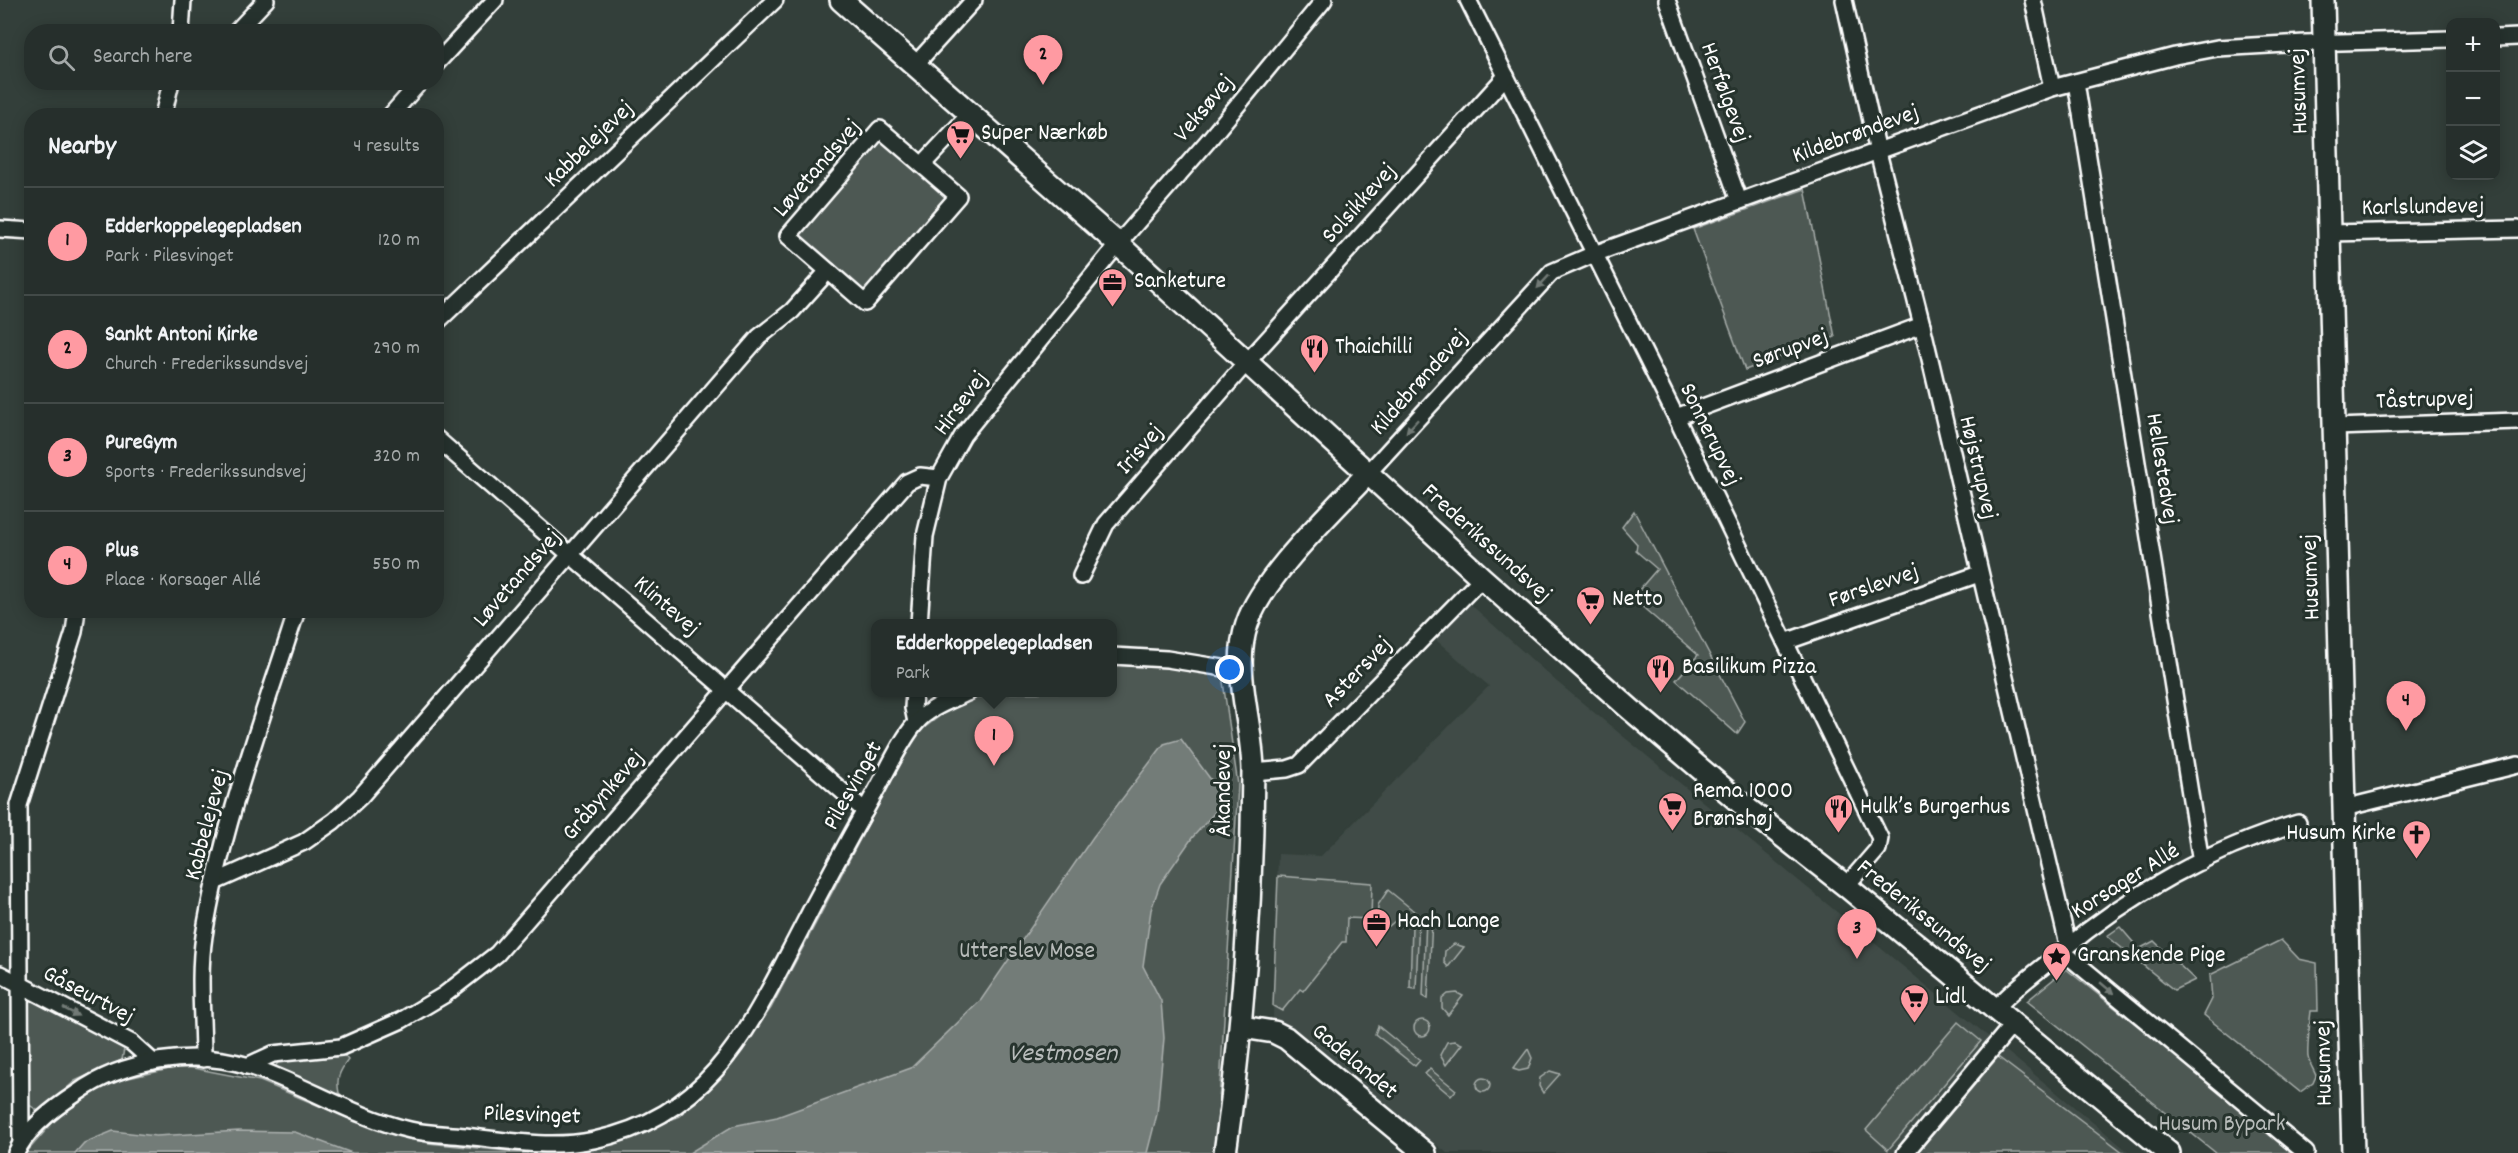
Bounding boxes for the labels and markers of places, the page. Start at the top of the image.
pin: 2 [1024,36,1062,85]
place label: Super Nærkøb [981,117,1108,151]
supermarket icon: Super Nærkøb [944,118,976,160]
place label: Sanketure [1134,265,1226,299]
office icon: Sanketure [1097,266,1129,308]
place label: Thaichilli [1335,331,1412,365]
restaurant icon: Thaichilli [1298,332,1330,374]
place label: Netto [1612,583,1663,617]
supermarket icon: Netto [1575,584,1607,626]
place label: Basilikum Pizza [1682,651,1817,685]
restaurant icon: Basilikum Pizza [1645,652,1677,694]
pin: 4 [2386,682,2426,731]
pin: 1 [974,716,1014,766]
place label: Rema 1000 Brønshøj [1693,775,1793,837]
supermarket icon: Rema 1000 Brønshøj [1656,790,1688,832]
place label: Hulk’s Burgerhus [1860,791,2011,825]
restaurant icon: Hulk’s Burgerhus [1823,792,1855,834]
place label: Husum Kirke [2286,817,2396,851]
church icon: Husum Kirke [2401,818,2433,860]
place label: Hach Lange [1397,905,1500,939]
office icon: Hach Lange [1360,906,1392,948]
pin: 3 [1838,910,1876,959]
place label: Granskende Pige [2077,939,2226,973]
place icon: Granskende Pige [2040,940,2072,982]
place label: Lidl [1935,981,1966,1015]
supermarket icon: Lidl [1898,982,1930,1024]

